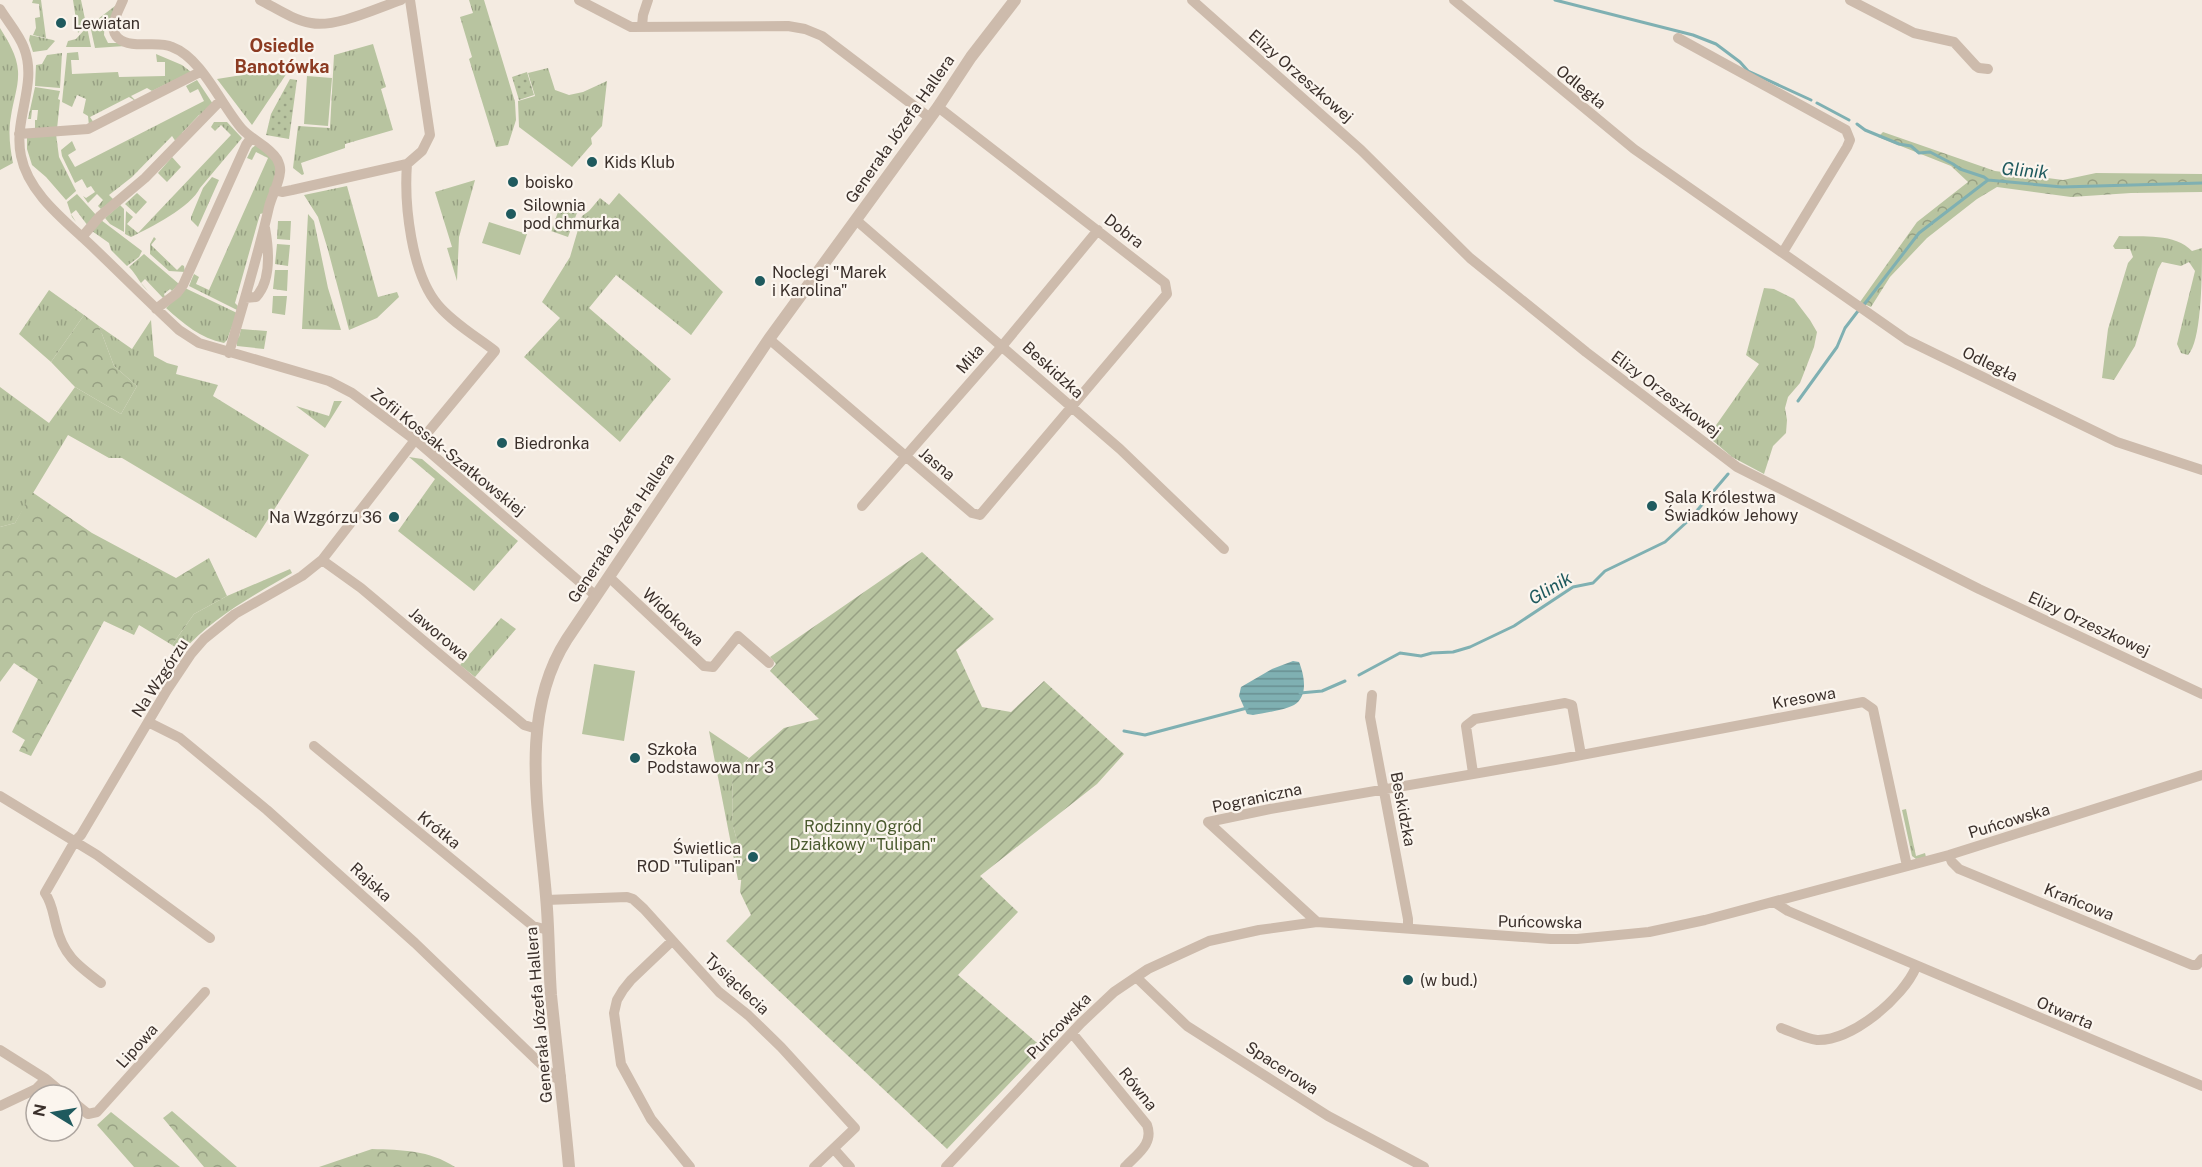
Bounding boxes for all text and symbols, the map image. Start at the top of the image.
place label: Lewiatan [73,14,140,33]
marker: Lewiatan [54,16,68,30]
street label: Elizy Orzeszkowej [1245,26,1357,126]
district label: Osiedle Banotówka [234,35,330,77]
street label: Generała Józefa Hallera [842,51,958,207]
street label: Odległa [1552,61,1610,113]
place label: Kids Klub [604,153,675,172]
marker: Kids Klub [585,155,599,169]
water label: Glinik [2001,157,2049,183]
place label: boisko [525,173,573,192]
marker: boisko [506,175,520,189]
place label: Silownia pod chmurka [523,196,620,233]
marker: Silownia pod chmurka [504,207,518,221]
street label: Dobra [1101,210,1147,252]
place label: Noclegi "Marek i Karolina" [772,263,887,300]
marker: Noclegi "Marek i Karolina" [753,274,767,288]
street label: Beskidzka [1019,338,1087,402]
street label: Miła [952,341,988,377]
street label: Odległa [1959,343,2021,385]
street label: Elizy Orzeszkowej [1608,347,1724,441]
street label: Zofii Kossak-Szatkowskiej [367,384,529,520]
place label: Biedronka [514,434,589,453]
marker: Biedronka [495,436,509,450]
street label: Jasna [915,444,959,484]
street label: Generała Józefa Hallera [564,449,678,607]
place label: Sala Królestwa Świadków Jehowy [1664,488,1799,525]
marker: Sala Królestwa Świadków Jehowy [1645,499,1659,513]
place label: Na Wzgórzu 36 [269,508,382,527]
marker: Na Wzgórzu 36 [387,510,401,524]
water label: Glinik [1524,567,1576,609]
street label: Widokowa [639,584,707,650]
street label: Elizy Orzeszkowej [2025,588,2153,660]
street label: Jaworowa [405,603,473,665]
street label: Na Wzgórzu [128,635,192,721]
street label: Kresowa [1771,683,1837,713]
place label: Szkoła Podstawowa nr 3 [647,740,774,777]
marker: Szkoła Podstawowa nr 3 [628,751,642,765]
street label: Beskidzka [1386,770,1420,848]
street label: Pograniczna [1210,779,1304,817]
street label: Puńcowska [1966,800,2052,842]
street label: Krótka [414,807,464,853]
park label: Rodzinny Ogród Działkowy "Tulipan" [790,817,936,854]
place label: Świetlica ROD "Tulipan" [637,838,741,876]
marker: Świetlica ROD "Tulipan" [746,850,760,864]
street label: Rajska [346,858,396,906]
street label: Krańcowa [2041,879,2117,925]
street label: Puńcowska [1498,912,1582,932]
street label: Generała Józefa Hallera [522,926,556,1104]
street label: Tysiąclecia [701,949,773,1019]
place label: (w bud.) [1420,971,1478,990]
marker: (w bud.) [1401,973,1415,987]
street label: Puńcowska [1023,989,1095,1063]
street label: Otwarta [2034,993,2096,1033]
street label: Lipowa [112,1020,162,1072]
street label: Spacerowa [1242,1037,1322,1099]
street label: Równa [1115,1064,1161,1114]
north arrow [24,1083,84,1143]
text: N [29,1102,50,1118]

